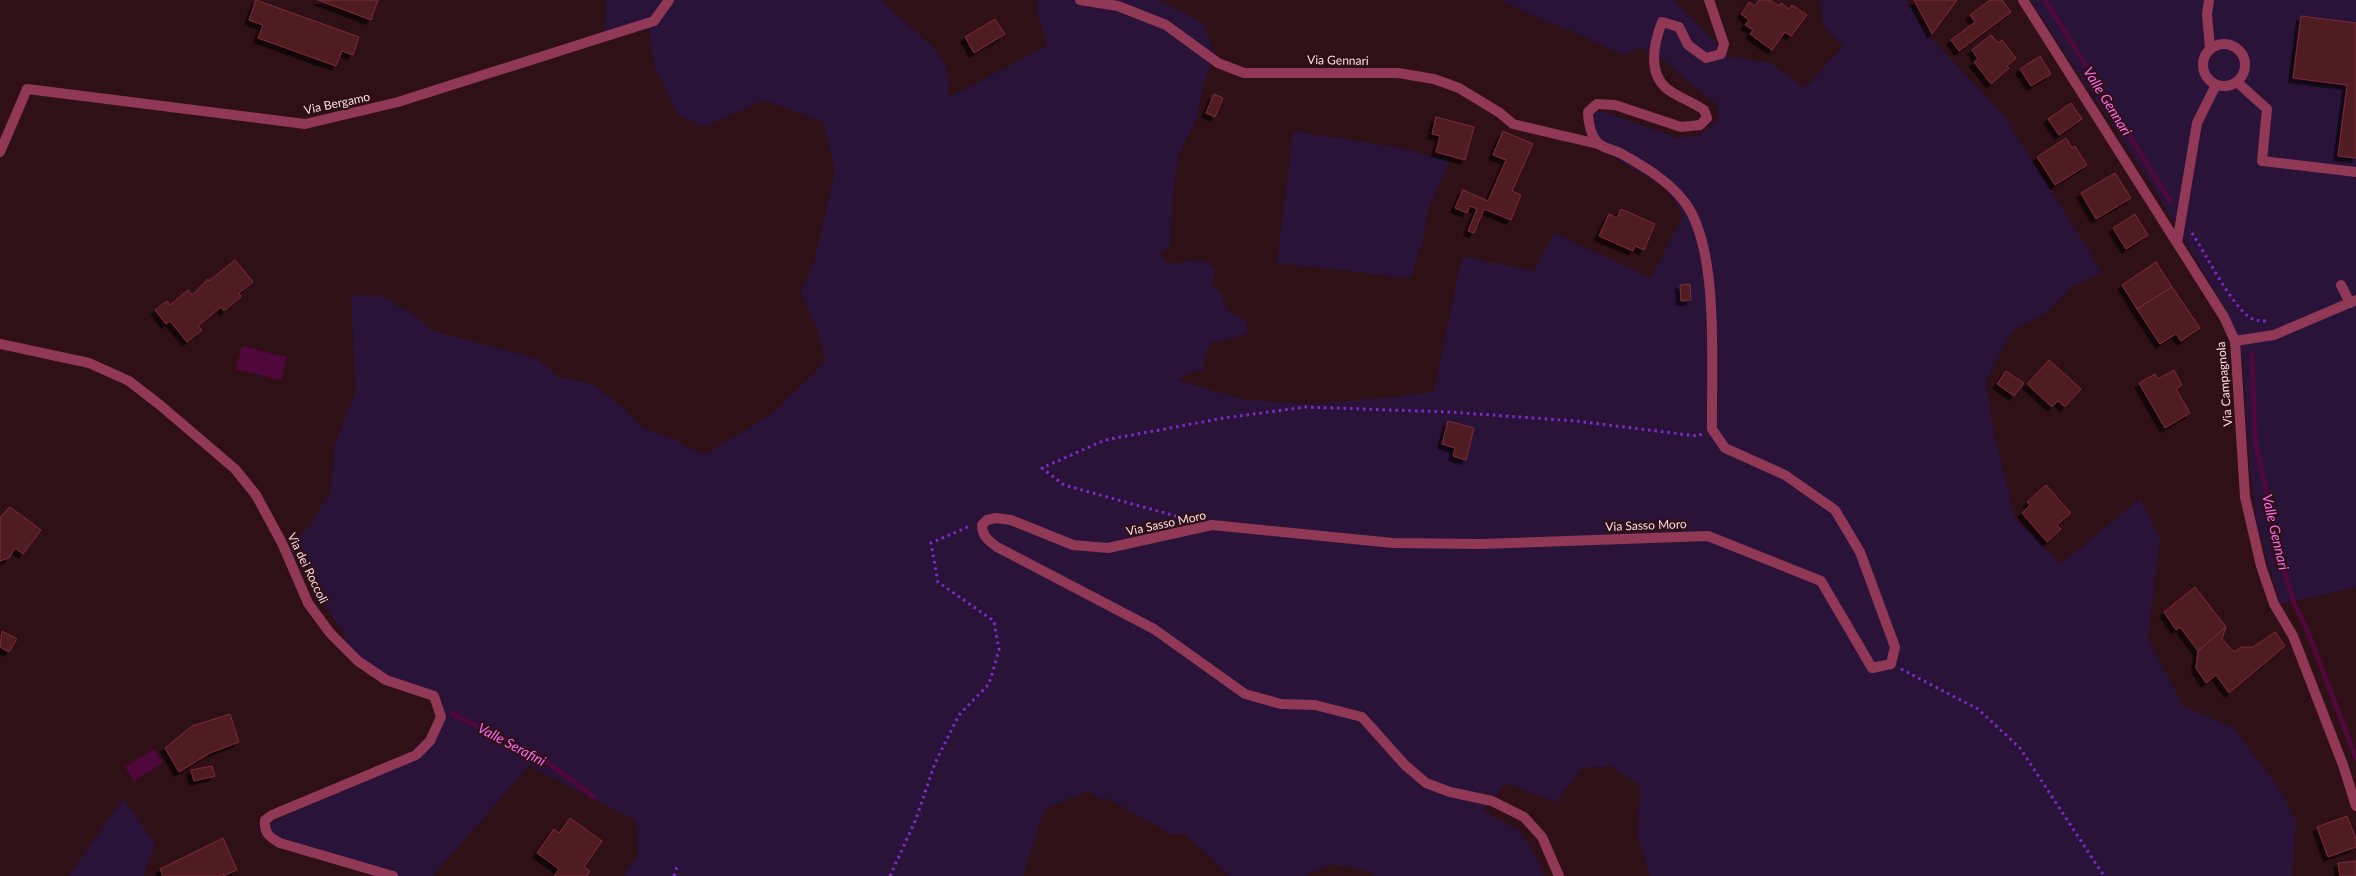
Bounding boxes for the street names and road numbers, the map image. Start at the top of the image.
street label: Via Gennari [1307,52,1369,68]
street label: Via Bergamo [303,89,372,117]
street label: Via Campagnola [2213,341,2235,427]
street label: Via Sasso Moro [1125,507,1208,539]
street label: Via Sasso Moro [1605,516,1687,534]
street label: Via dei Roccoli [284,530,332,606]

